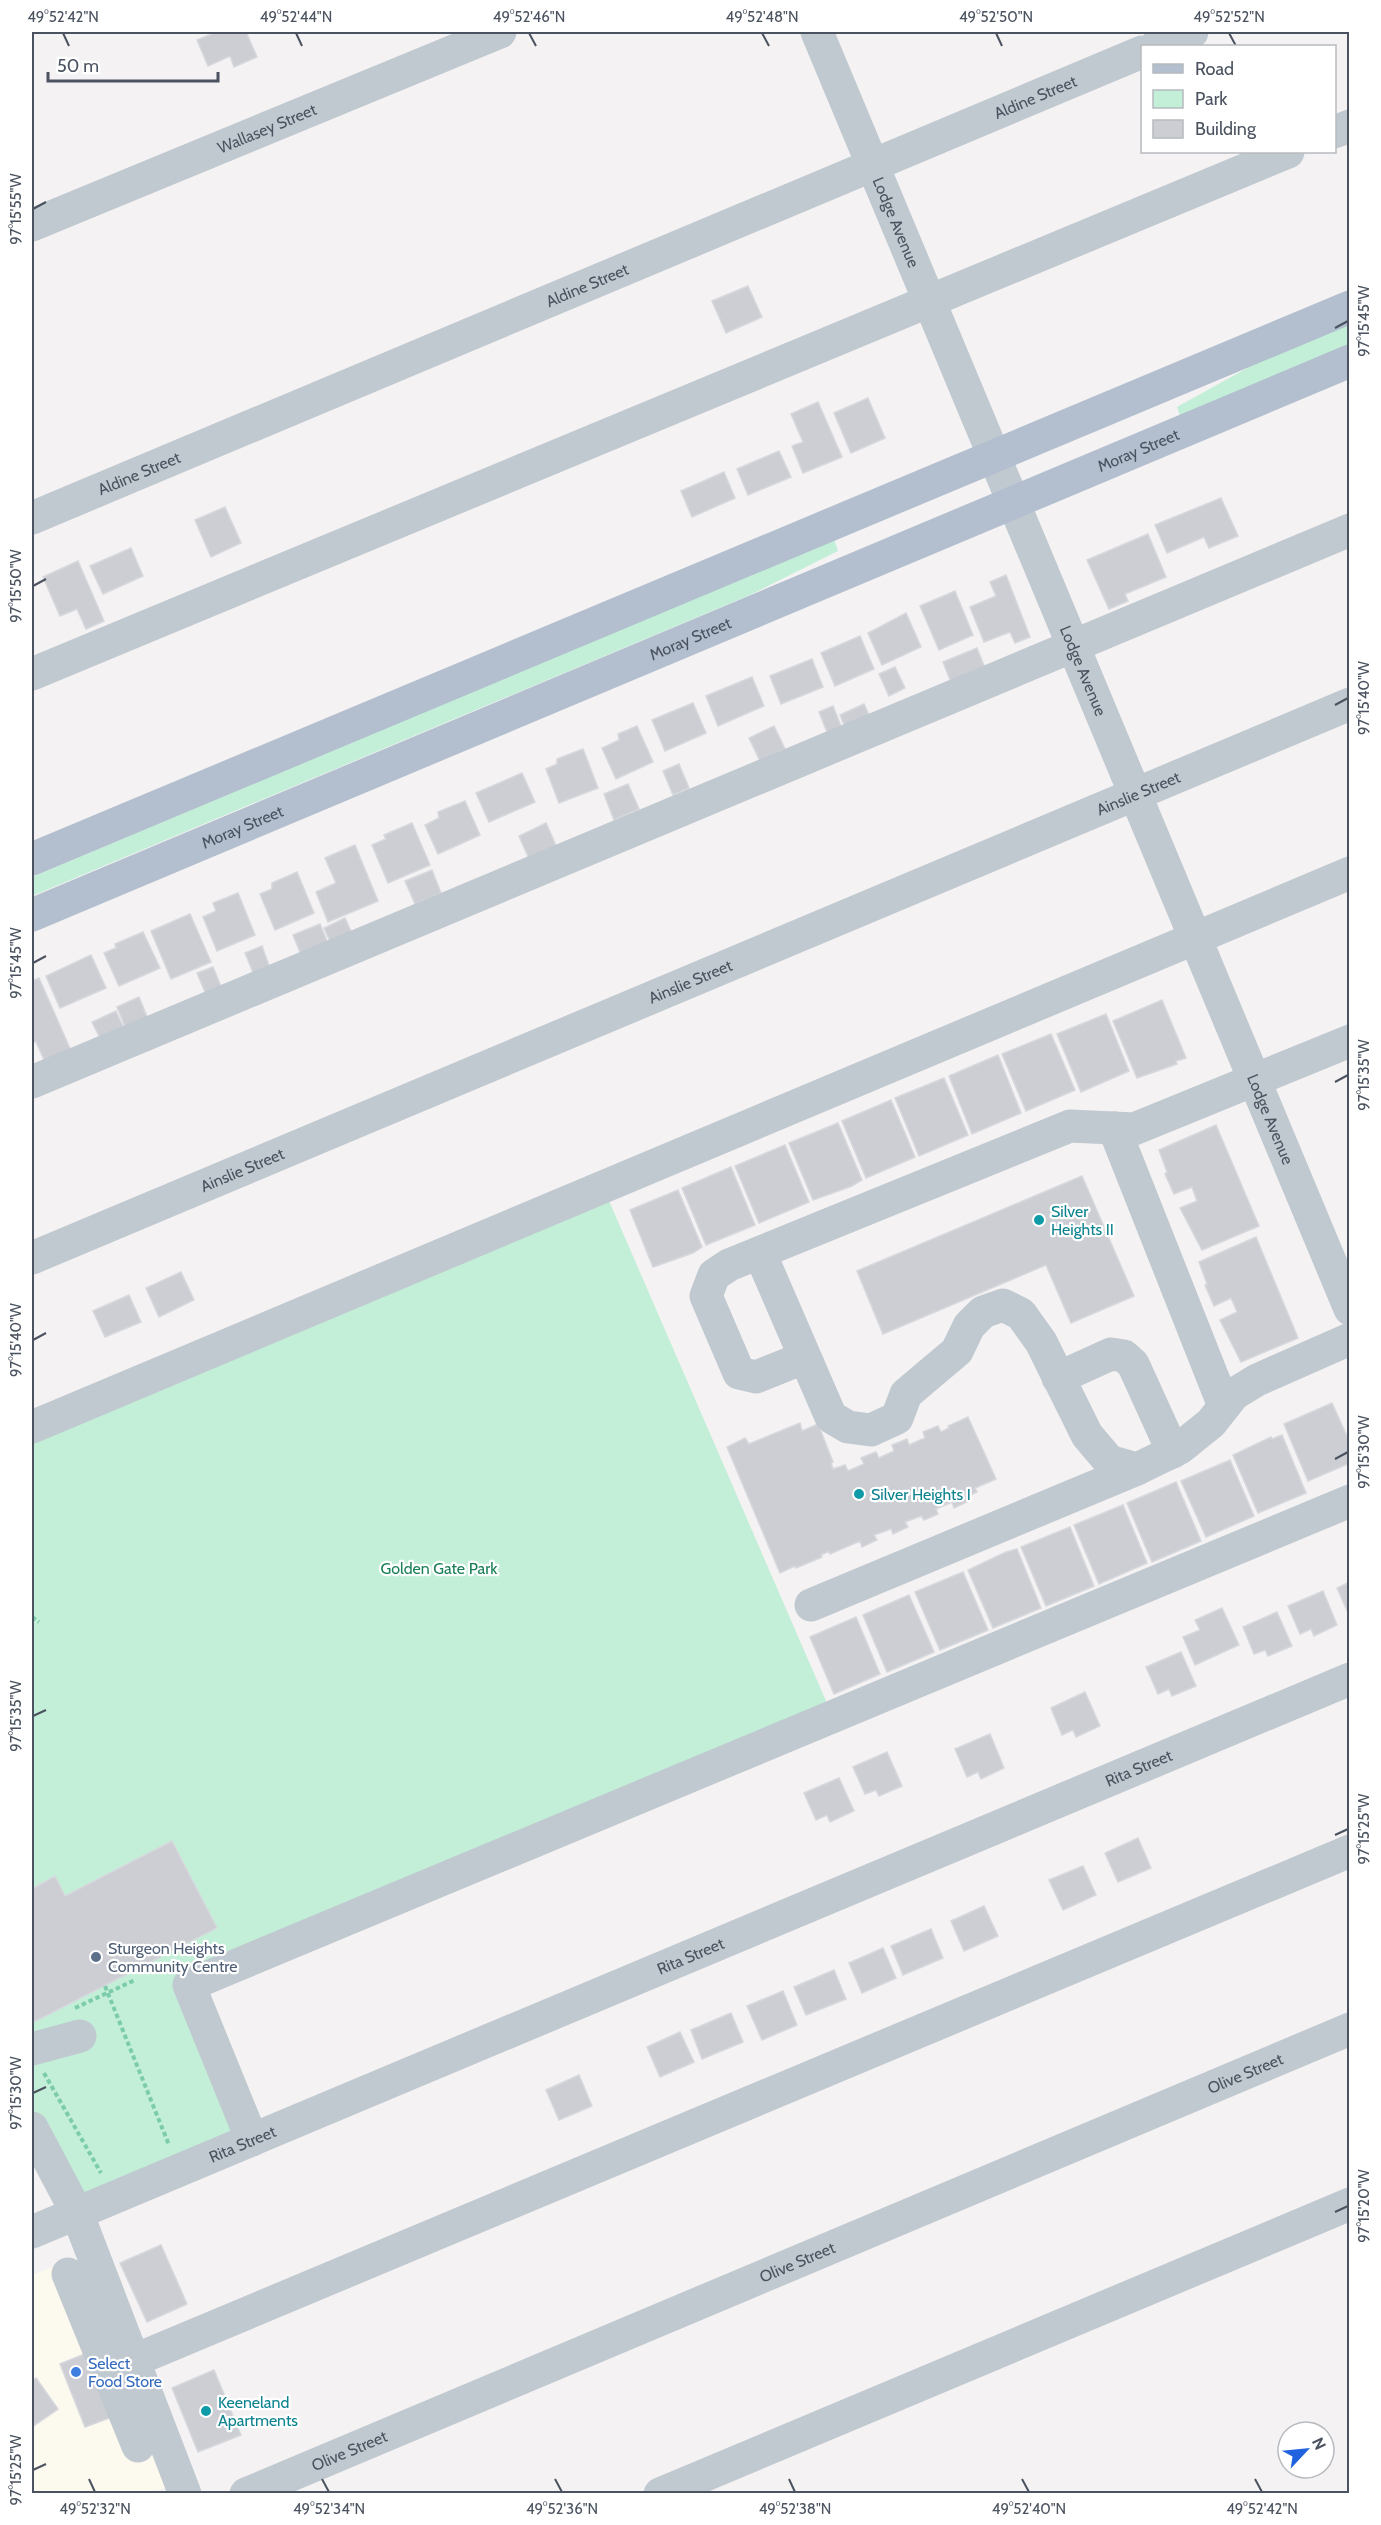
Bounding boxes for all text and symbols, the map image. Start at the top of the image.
text: 49°52'42"N [27,8,99,26]
text: 49°52'44"N [260,8,332,26]
text: 49°52'46"N [493,8,565,26]
text: 49°52'48"N [726,8,798,26]
text: 49°52'50"N [959,8,1033,26]
text: 49°52'52"N [1193,8,1265,26]
scale bar [48,45,218,83]
legend [1141,45,1336,153]
text: 50 m [57,55,99,77]
text: Road [1195,58,1234,80]
street label: Aldine Street [991,71,1080,123]
text: Park [1195,88,1228,110]
street label: Wallasey Street [215,99,320,157]
text: Building [1195,118,1257,140]
text: 97°15'55"W [7,173,25,245]
street label: Lodge Avenue [869,174,924,270]
street label: Aldine Street [543,259,632,311]
text: 97°15'45"W [1355,284,1373,357]
street label: Moray Street [1095,424,1183,476]
street label: Aldine Street [95,447,184,499]
text: 97°15'50"W [7,548,25,623]
street label: Moray Street [647,613,734,664]
street label: Lodge Avenue [1056,623,1111,719]
text: 97°15'40"W [1355,660,1373,735]
street label: Ainslie Street [1094,767,1184,819]
street label: Moray Street [198,801,286,852]
text: 97°15'45"W [7,926,25,999]
street label: Ainslie Street [645,955,735,1007]
text: 97°15'35"W [1355,1039,1373,1111]
street label: Lodge Avenue [1243,1071,1298,1167]
street label: Ainslie Street [197,1143,287,1196]
place label: Silver Heights II [1051,1202,1114,1239]
marker: Silver Heights II [1032,1213,1046,1227]
text: 97°15'40"W [7,1302,25,1377]
text: 97°15'30"W [1355,1414,1373,1489]
place label: Silver Heights I [871,1485,971,1504]
marker: Silver Heights I [852,1487,866,1501]
park label: Golden Gate Park [380,1559,498,1578]
text: 97°15'35"W [7,1680,25,1752]
street label: Rita Street [1102,1745,1175,1790]
text: 97°15'25"W [1355,1793,1373,1865]
street label: Rita Street [654,1933,727,1978]
place label: Sturgeon Heights Community Centre [108,1939,237,1976]
marker: Sturgeon Heights Community Centre [89,1950,103,1964]
street label: Olive Street [1204,2049,1286,2098]
text: 97°15'30"W [7,2055,25,2130]
street label: Rita Street [206,2121,279,2166]
text: 97°15'20"W [1355,2169,1373,2243]
street label: Olive Street [756,2237,838,2286]
place label: Select Food Store [88,2354,162,2391]
marker: Select Food Store [69,2365,83,2379]
place label: Keeneland Apartments [218,2393,298,2430]
marker: Keeneland Apartments [199,2404,213,2418]
north arrow [1276,2420,1336,2480]
street label: Olive Street [309,2426,390,2475]
text: 97°15'25"W [7,2434,25,2506]
text: N [1308,2434,1330,2453]
text: 49°52'32"N [59,2500,131,2518]
text: 49°52'34"N [293,2500,365,2518]
text: 49°52'36"N [526,2500,598,2518]
text: 49°52'38"N [759,2500,831,2518]
text: 49°52'40"N [992,2500,1066,2518]
text: 49°52'42"N [1226,2500,1298,2518]

